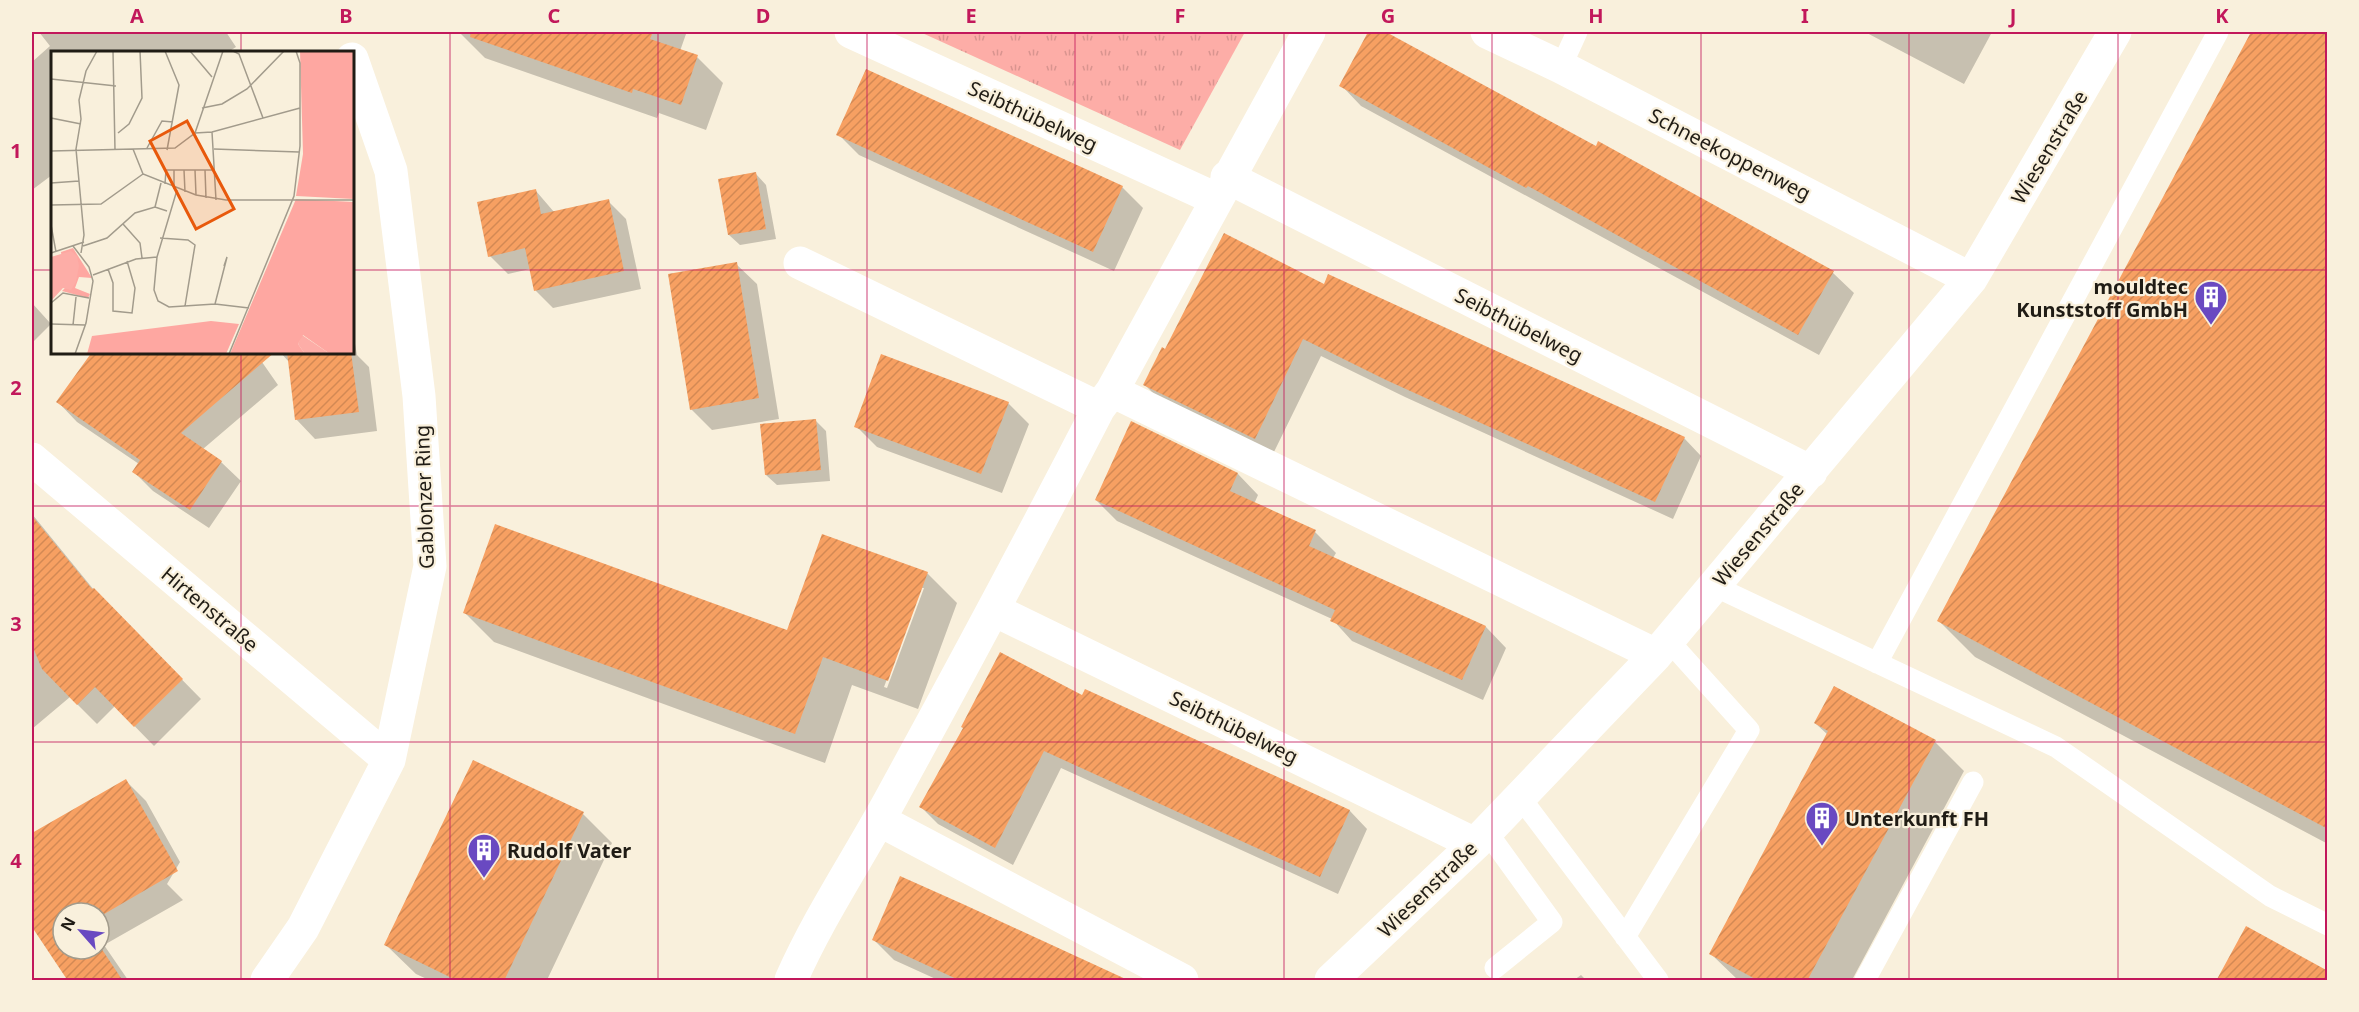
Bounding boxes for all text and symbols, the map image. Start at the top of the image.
text: A [130,2,144,29]
text: B [339,2,353,29]
text: C [548,2,561,29]
text: D [756,2,770,29]
text: E [965,2,977,29]
text: F [1175,2,1185,29]
text: G [1381,2,1395,29]
text: H [1588,2,1604,29]
text: I [1801,2,1809,29]
text: J [2008,2,2016,29]
text: K [2215,2,2229,29]
inset map [51,51,354,354]
street label: Seibthübelweg [964,74,1102,158]
street label: Wiesenstraße [2004,85,2094,209]
street label: Schneekoppenweg [1644,102,1816,206]
text: 1 [10,137,22,164]
place label: mouldtec Kunststoff GmbH [2016,273,2188,323]
building icon: mouldtec Kunststoff GmbH [2193,279,2229,326]
street label: Seibthübelweg [1451,281,1587,369]
text: 2 [10,374,22,401]
street label: Gablonzer Ring [408,425,440,569]
street label: Wiesenstraße [1707,476,1809,592]
street label: Hirtenstraße [156,560,264,658]
text: 3 [10,610,22,637]
street label: Seibthübelweg [1165,684,1303,770]
building icon: Unterkunft FH [1804,800,1840,847]
place label: Unterkunft FH [1845,805,1989,832]
building icon: Rudolf Vater [466,832,502,879]
street label: Wiesenstraße [1372,835,1482,943]
place label: Rudolf Vater [507,837,631,864]
text: 4 [10,847,22,874]
north arrow [51,901,111,961]
text: N [55,913,81,935]

